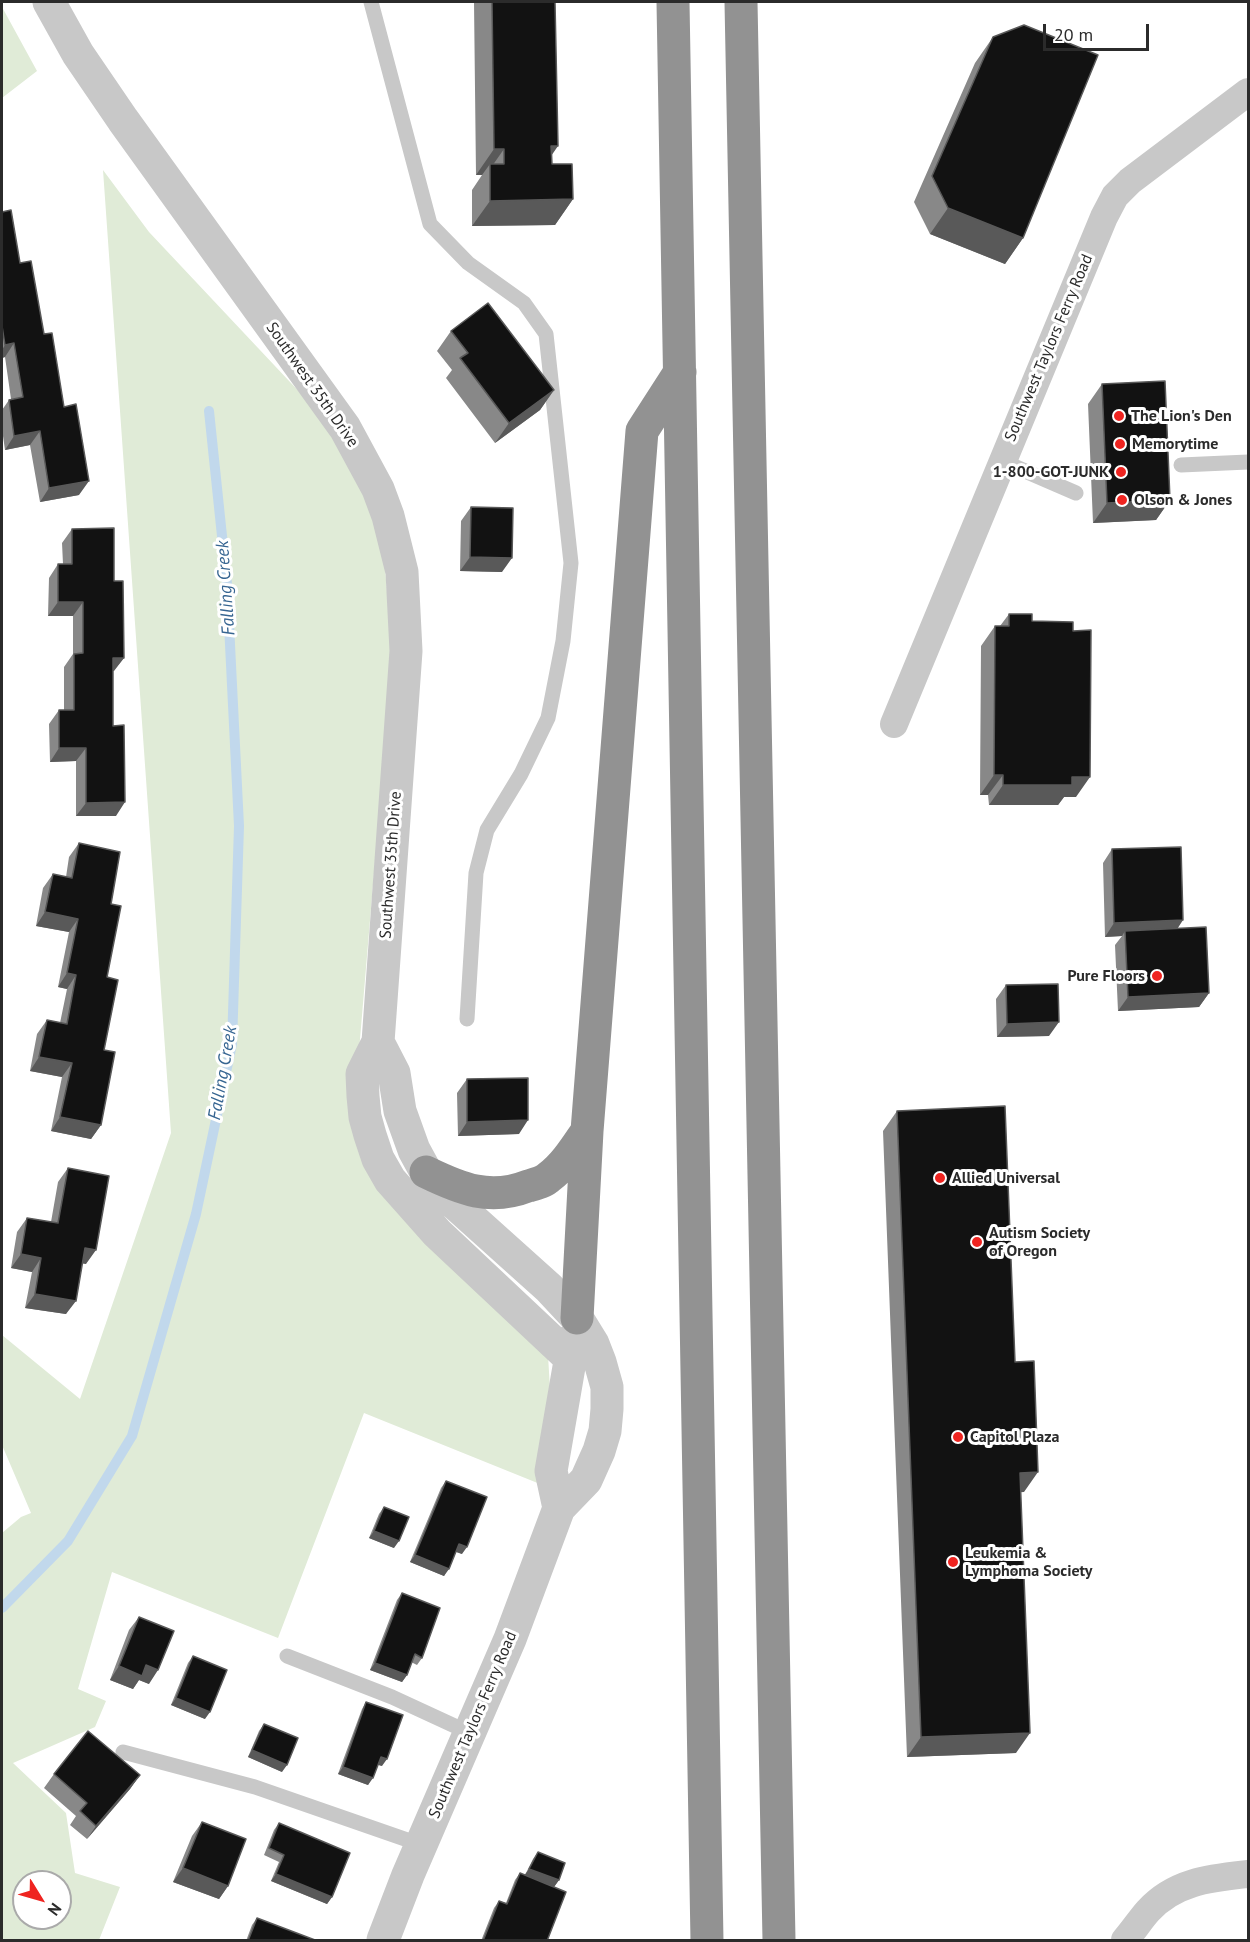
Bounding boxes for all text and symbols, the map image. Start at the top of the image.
scale bar [1046,12,1152,50]
text: 20 m [1054,23,1093,46]
street label: Southwest Taylors Ferry Road [1001,252,1097,444]
street label: Southwest 35th Drive [262,319,362,451]
place label: The Lion's Den [1131,406,1232,426]
marker: The Lion's Den [1112,409,1126,423]
place label: Memorytime [1132,434,1218,454]
marker: Memorytime [1113,437,1127,451]
place label: 1-800-GOT-JUNK [993,462,1109,482]
marker: 1-800-GOT-JUNK [1114,465,1128,479]
place label: Olson & Jones [1134,490,1232,510]
marker: Olson & Jones [1115,493,1129,507]
water label: Falling Creek [212,540,240,636]
street label: Southwest 35th Drive [376,791,406,939]
place label: Pure Floors [1068,966,1145,986]
marker: Pure Floors [1150,969,1164,983]
water label: Falling Creek [204,1024,242,1122]
place label: Allied Universal [952,1168,1060,1188]
marker: Allied Universal [933,1171,947,1185]
place label: Autism Society of Oregon [989,1223,1090,1261]
marker: Autism Society of Oregon [970,1235,984,1249]
place label: Capitol Plaza [970,1427,1060,1447]
marker: Capitol Plaza [951,1430,965,1444]
place label: Leukemia & Lymphoma Society [965,1543,1092,1581]
marker: Leukemia & Lymphoma Society [946,1555,960,1569]
street label: Southwest Taylors Ferry Road [425,1629,521,1821]
north arrow [12,1870,72,1930]
text: N [44,1899,66,1920]

